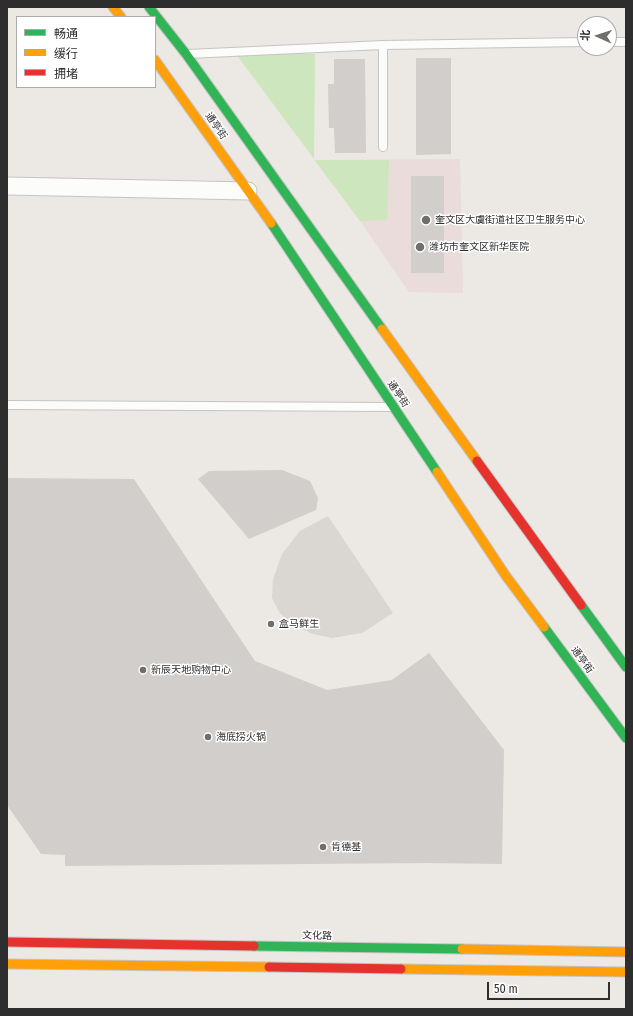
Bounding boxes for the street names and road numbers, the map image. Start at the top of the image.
street label: 通亭街 [202,110,230,142]
street label: 通亭街 [385,378,411,410]
street label: 通亭街 [568,644,596,676]
street label: 文化路 [302,930,332,942]

